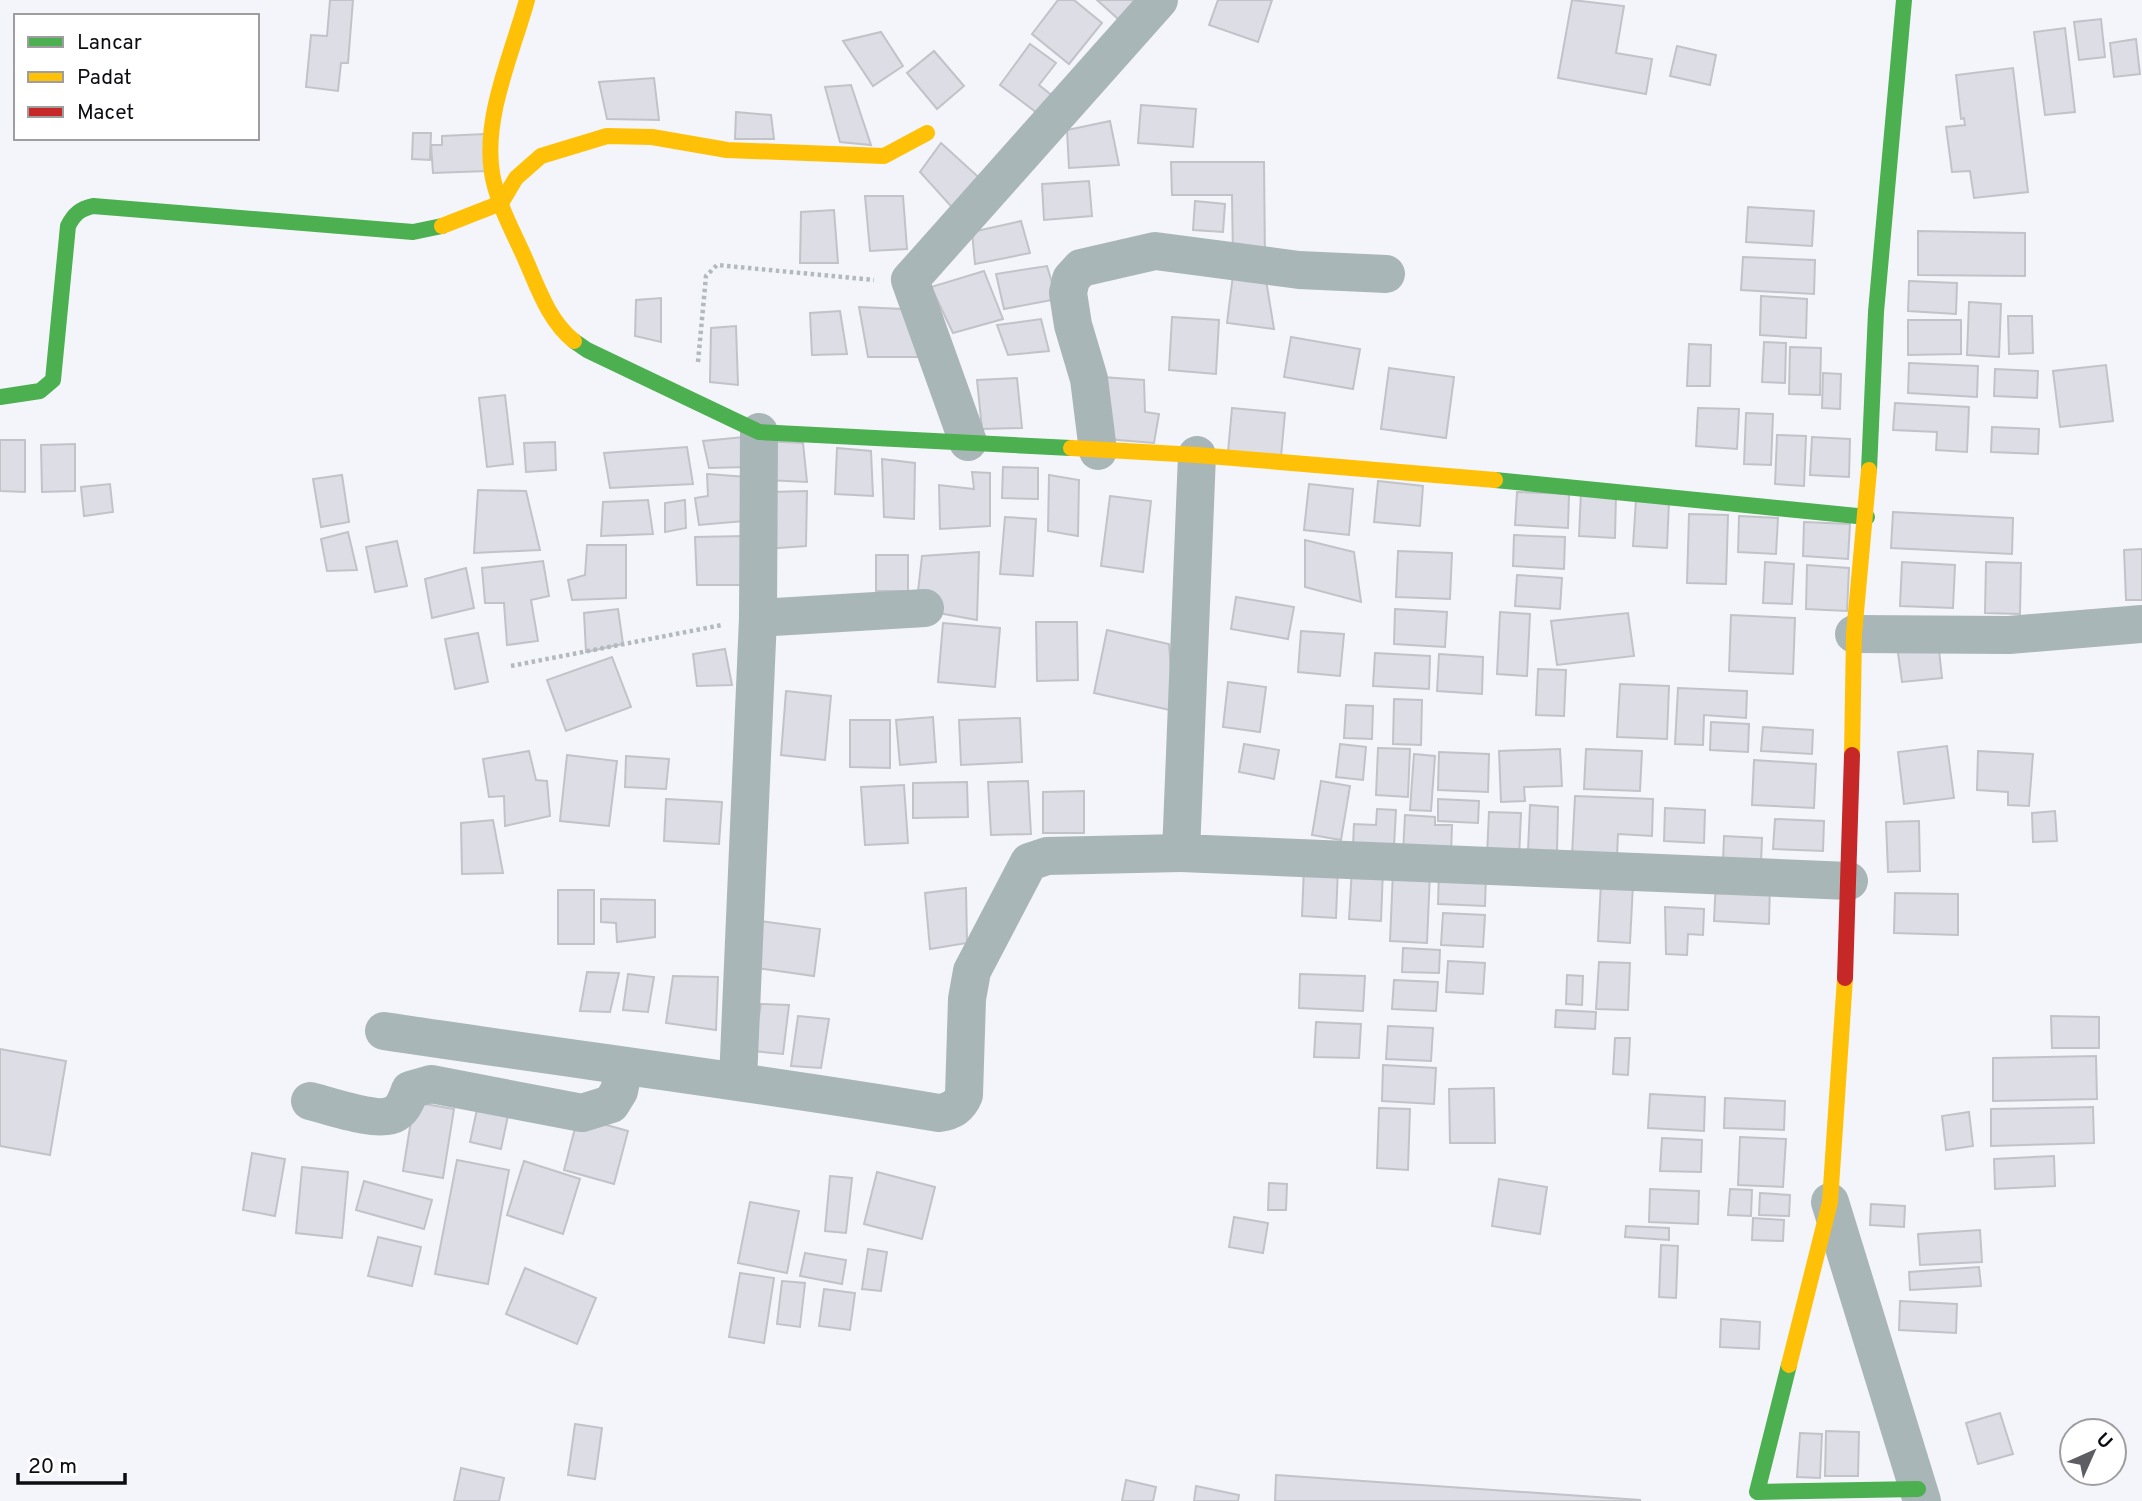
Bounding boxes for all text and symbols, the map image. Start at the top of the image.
legend [14,14,259,140]
text: Lancar [77,30,142,57]
text: Padat [77,65,132,92]
text: Macet [77,100,134,127]
north arrow [2058,1417,2128,1487]
text: U [2090,1428,2117,1455]
scale bar [18,1442,124,1486]
text: 20 m [28,1454,77,1481]

